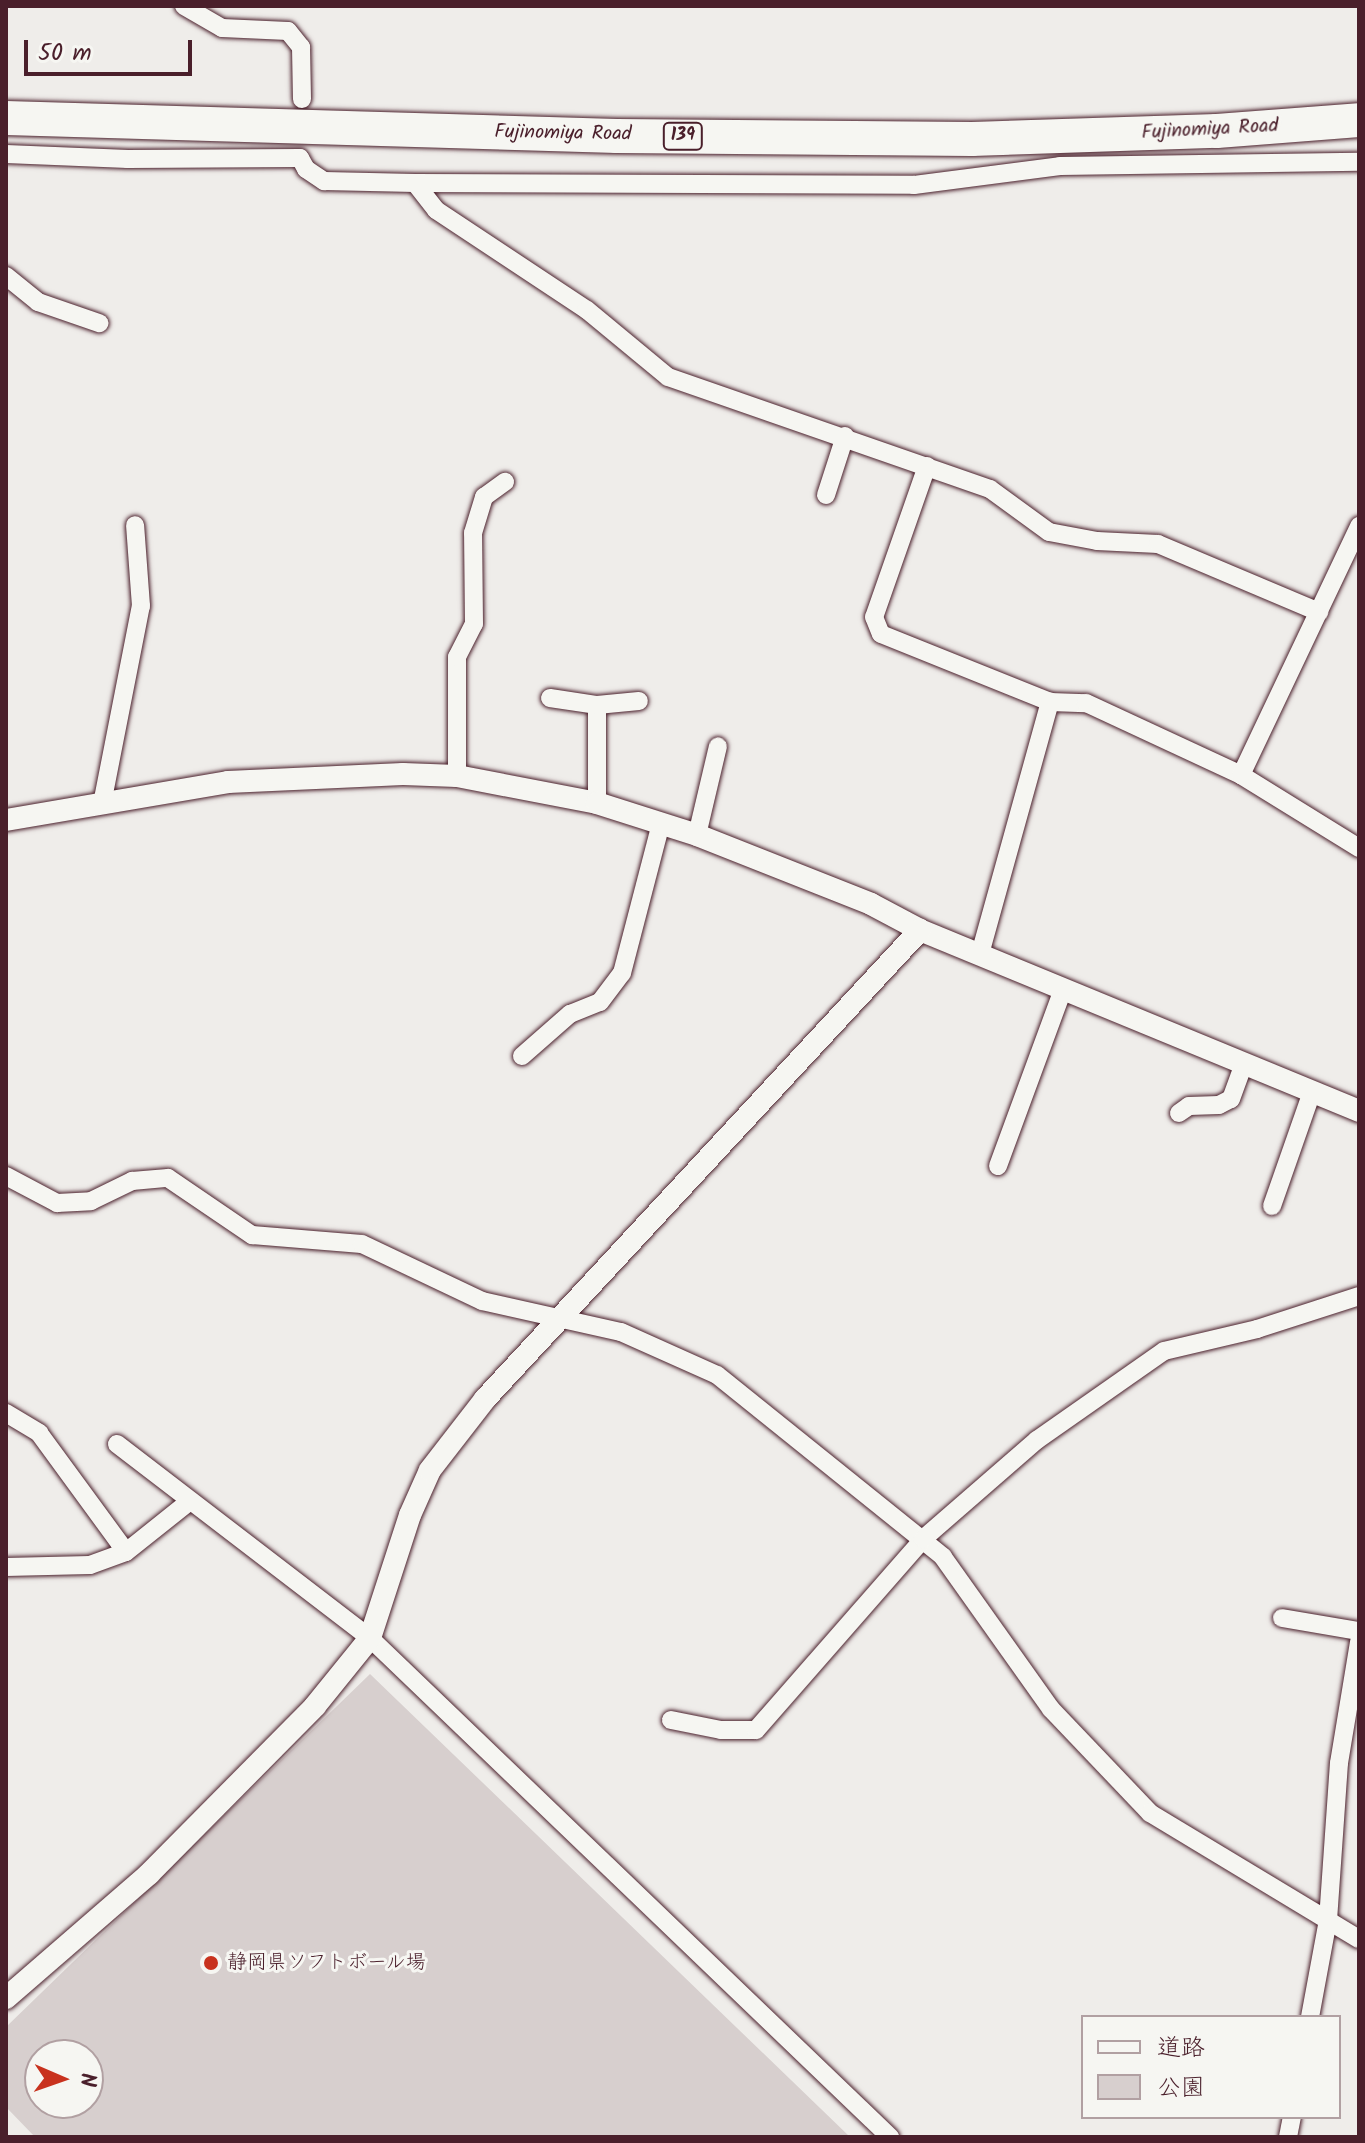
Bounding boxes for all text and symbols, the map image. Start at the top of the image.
scale bar [28,24,196,74]
text: 50 m [38,34,92,73]
street label: Fujinomiya Road [1141,114,1279,146]
street label: Fujinomiya Road [494,121,632,147]
road number: 139 [661,122,705,150]
place label: 静岡県ソフトボール場 [227,1951,427,1975]
marker: 静岡県ソフトボール場 [202,1954,220,1972]
legend [1081,2015,1341,2119]
text: 道路 [1157,2029,1205,2068]
north arrow [24,2039,104,2119]
text: 公園 [1157,2069,1205,2108]
text: N [69,2072,104,2087]

